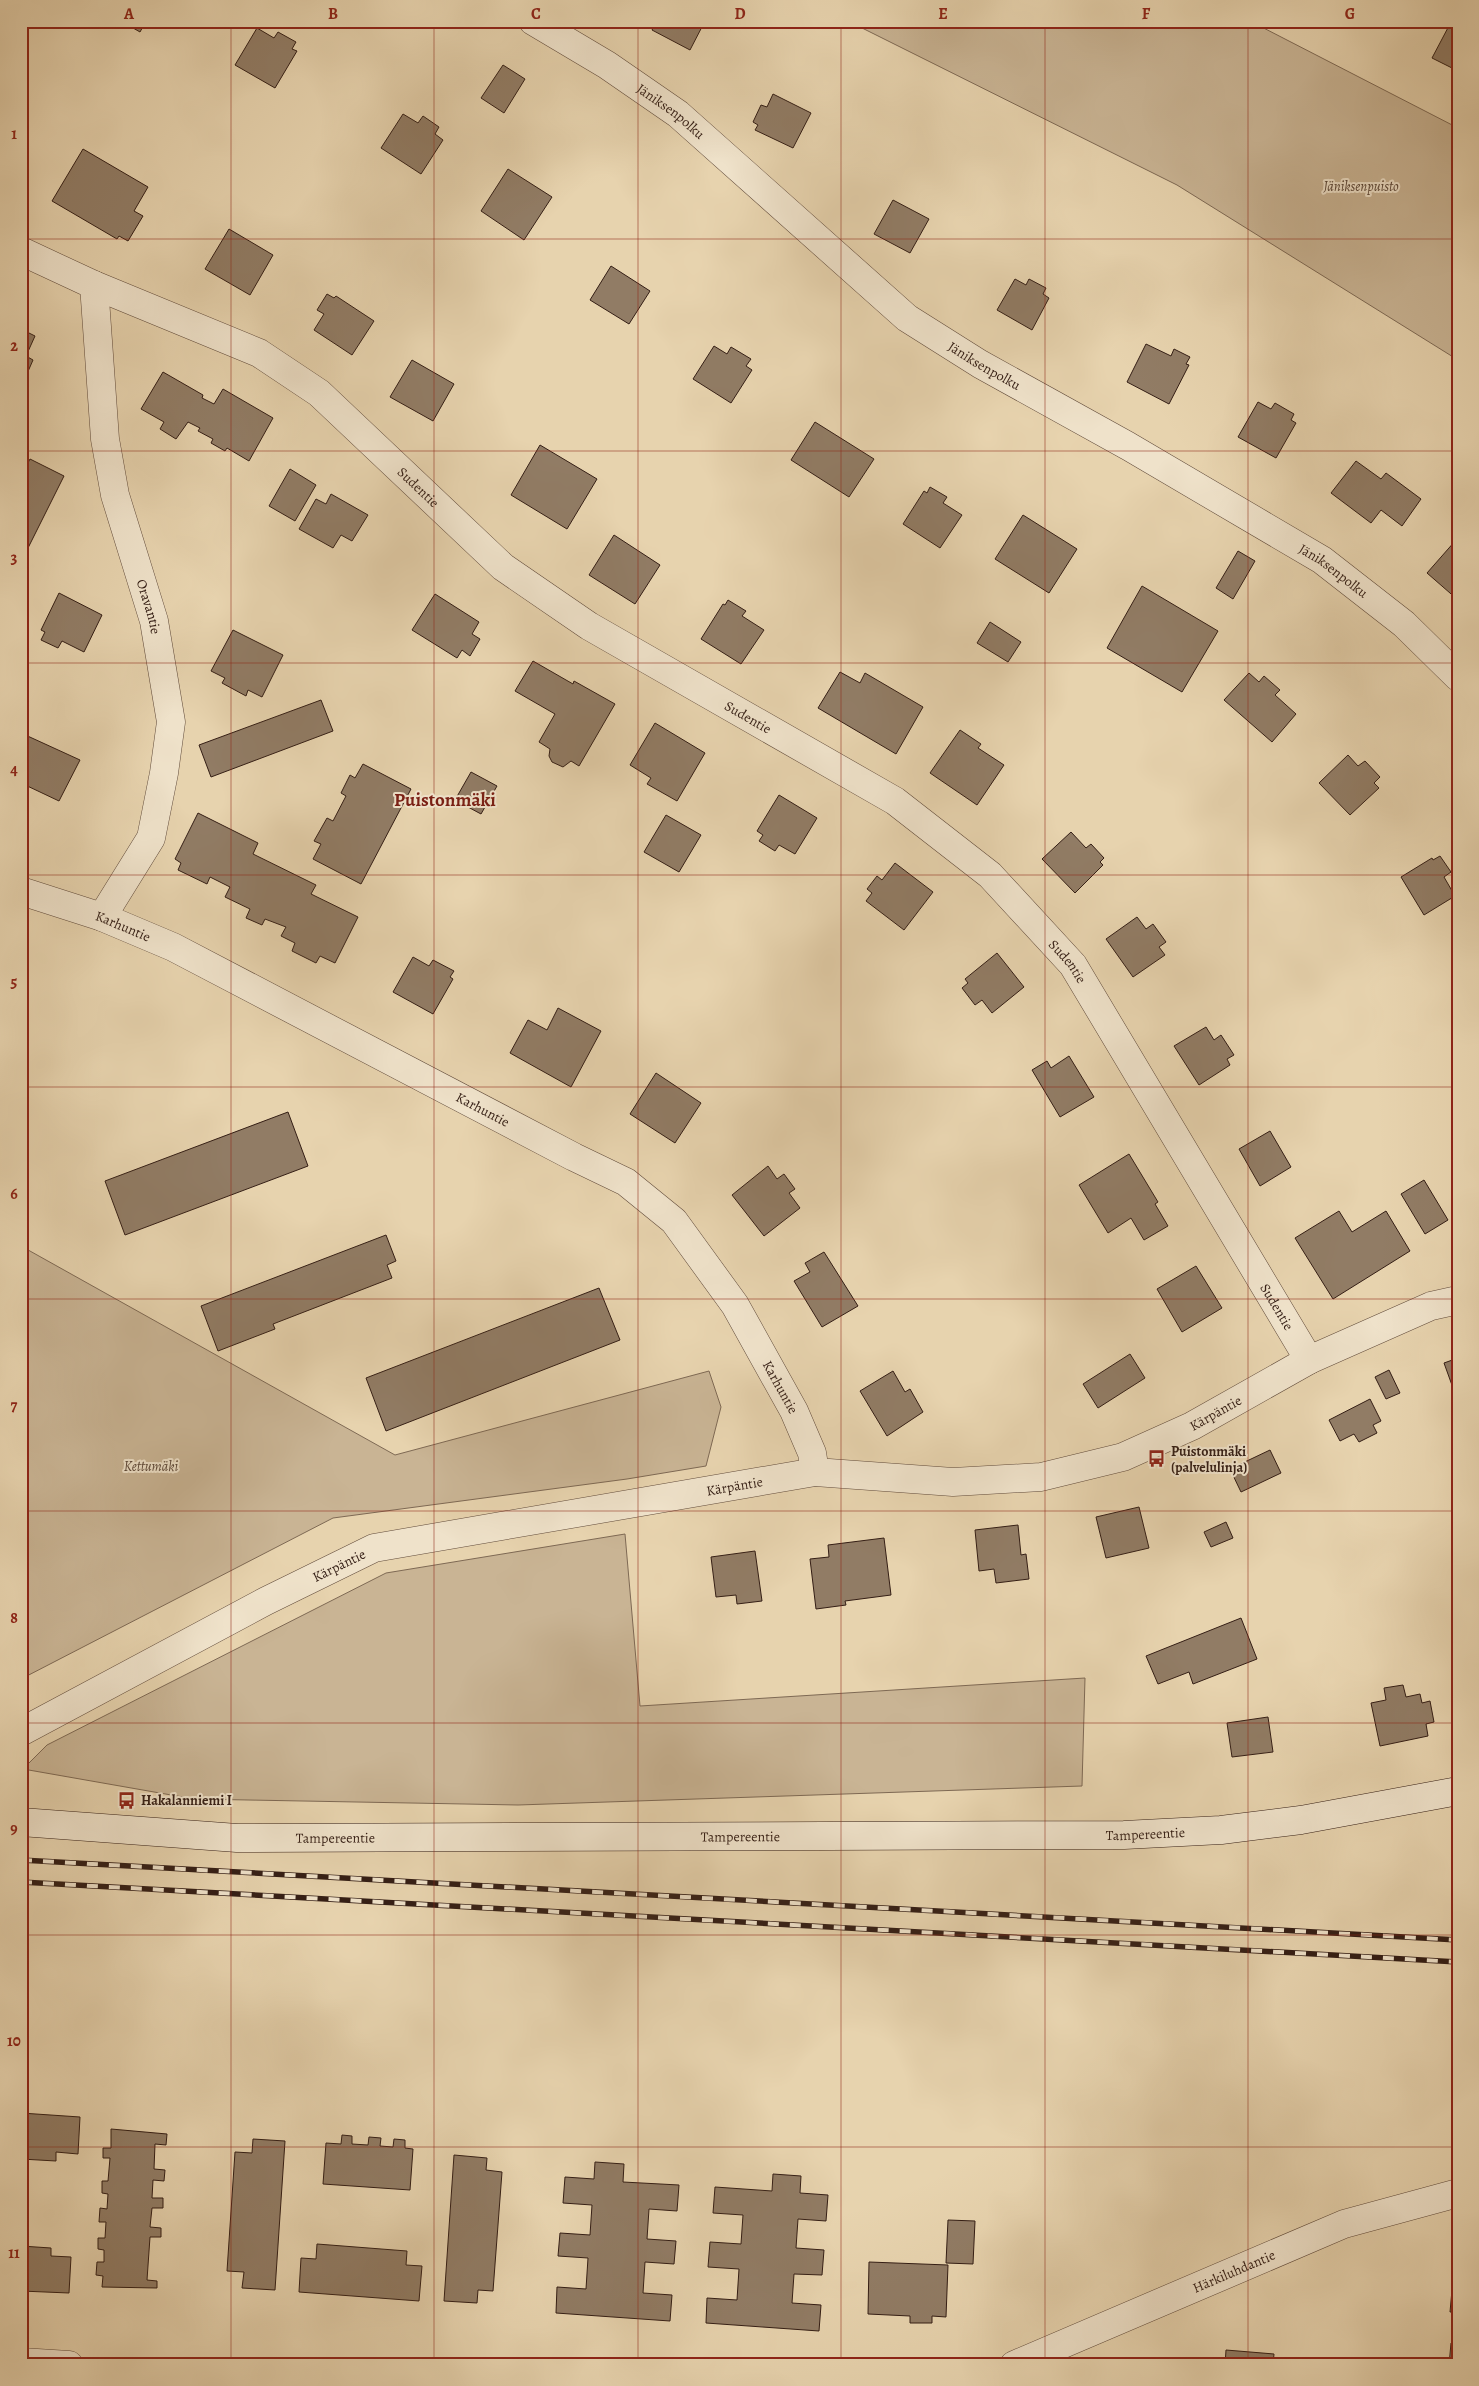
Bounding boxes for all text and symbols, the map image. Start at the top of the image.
text: A [123,3,135,25]
text: B [328,3,338,25]
text: C [531,3,541,25]
text: D [734,3,746,25]
text: E [938,3,948,25]
text: F [1142,3,1151,25]
text: G [1345,3,1355,25]
street label: Jäniksenpolku [633,79,709,144]
text: 1 [11,123,17,145]
park label: Jäniksenpuisto [1322,177,1399,196]
text: 2 [10,335,18,357]
street label: Jäniksenpolku [944,337,1024,395]
street label: Sudentie [393,463,443,512]
street label: Jäniksenpolku [1295,539,1372,603]
text: 3 [11,547,18,569]
street label: Oravantie [132,577,165,635]
street label: Sudentie [721,696,775,738]
text: 4 [10,759,18,781]
district label: Puistonmäki [394,787,496,813]
street label: Karhuntie [93,907,153,946]
street label: Sudentie [1044,936,1091,987]
text: 5 [11,971,18,993]
street label: Karhuntie [453,1088,513,1132]
text: 6 [10,1183,18,1205]
street label: Sudentie [1255,1280,1298,1334]
street label: Karhuntie [758,1357,803,1417]
street label: Kärpäntie [1186,1391,1245,1436]
text: 7 [11,1395,18,1417]
place label: Puistonmäki (palvelulinja) [1171,1442,1247,1477]
bus stop icon: Puistonmäki (palvelulinja) [1147,1449,1167,1469]
park label: Kettumäki [124,1457,179,1476]
street label: Kärpäntie [705,1472,764,1501]
street label: Kärpäntie [309,1545,369,1587]
text: 8 [10,1607,18,1629]
bus stop icon: Hakalanniemi I [117,1790,137,1810]
place label: Hakalanniemi I [141,1791,232,1810]
text: 9 [10,1818,18,1840]
street label: Tampereentie [1106,1823,1185,1845]
street label: Tampereentie [701,1827,780,1846]
street label: Tampereentie [296,1829,375,1848]
text: 10 [7,2030,21,2052]
text: 11 [8,2242,20,2264]
street label: Härkiluhdantie [1190,2245,1278,2298]

